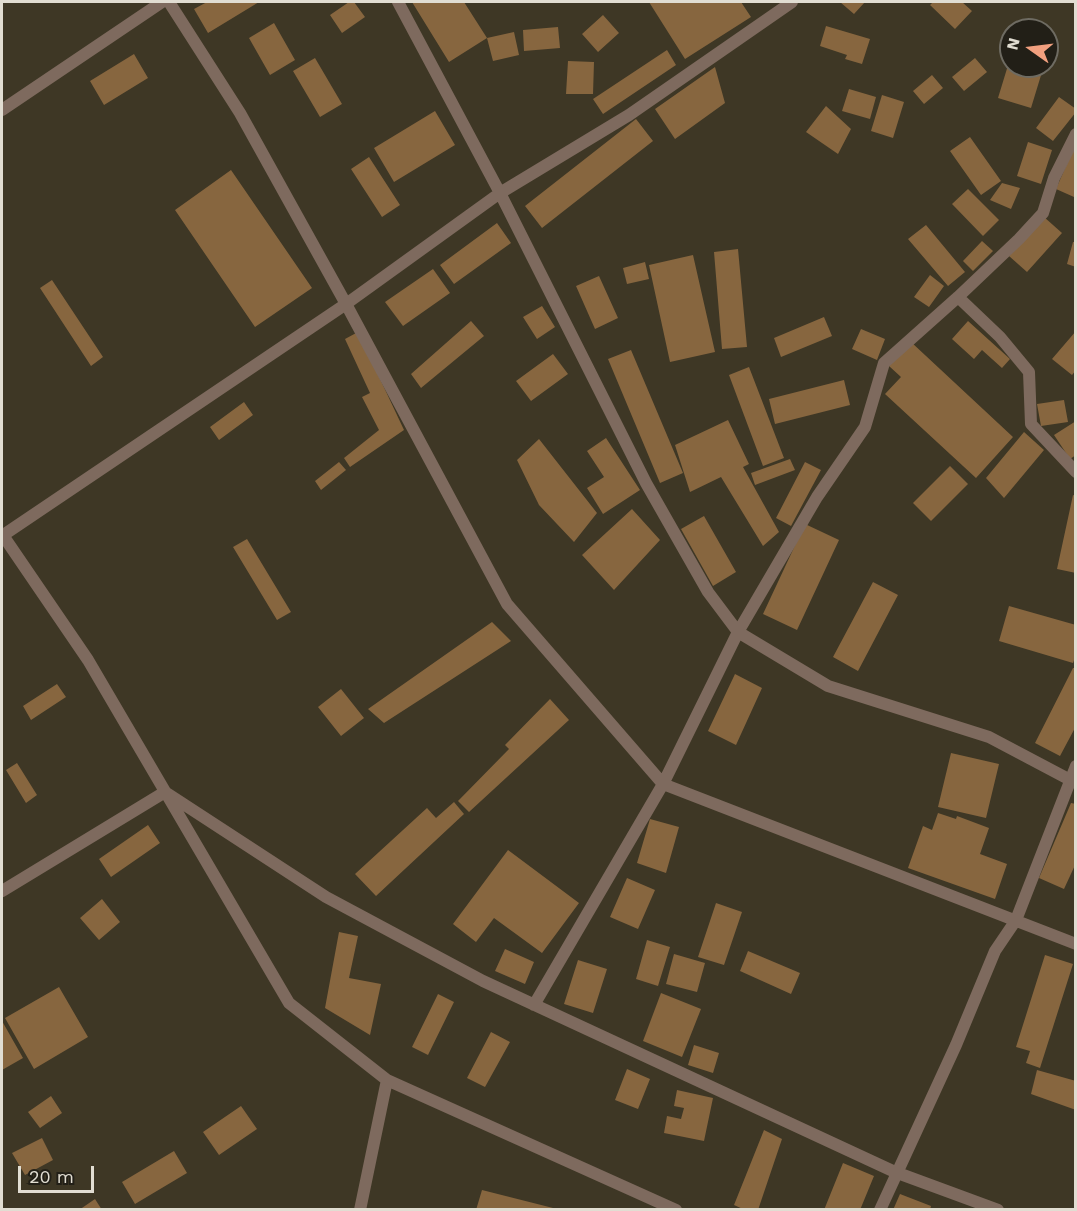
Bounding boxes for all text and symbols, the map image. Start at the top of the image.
north arrow [999,18,1059,78]
text: N [1002,36,1024,52]
scale bar [21,1154,98,1192]
text: 20 m [29,1166,74,1187]

